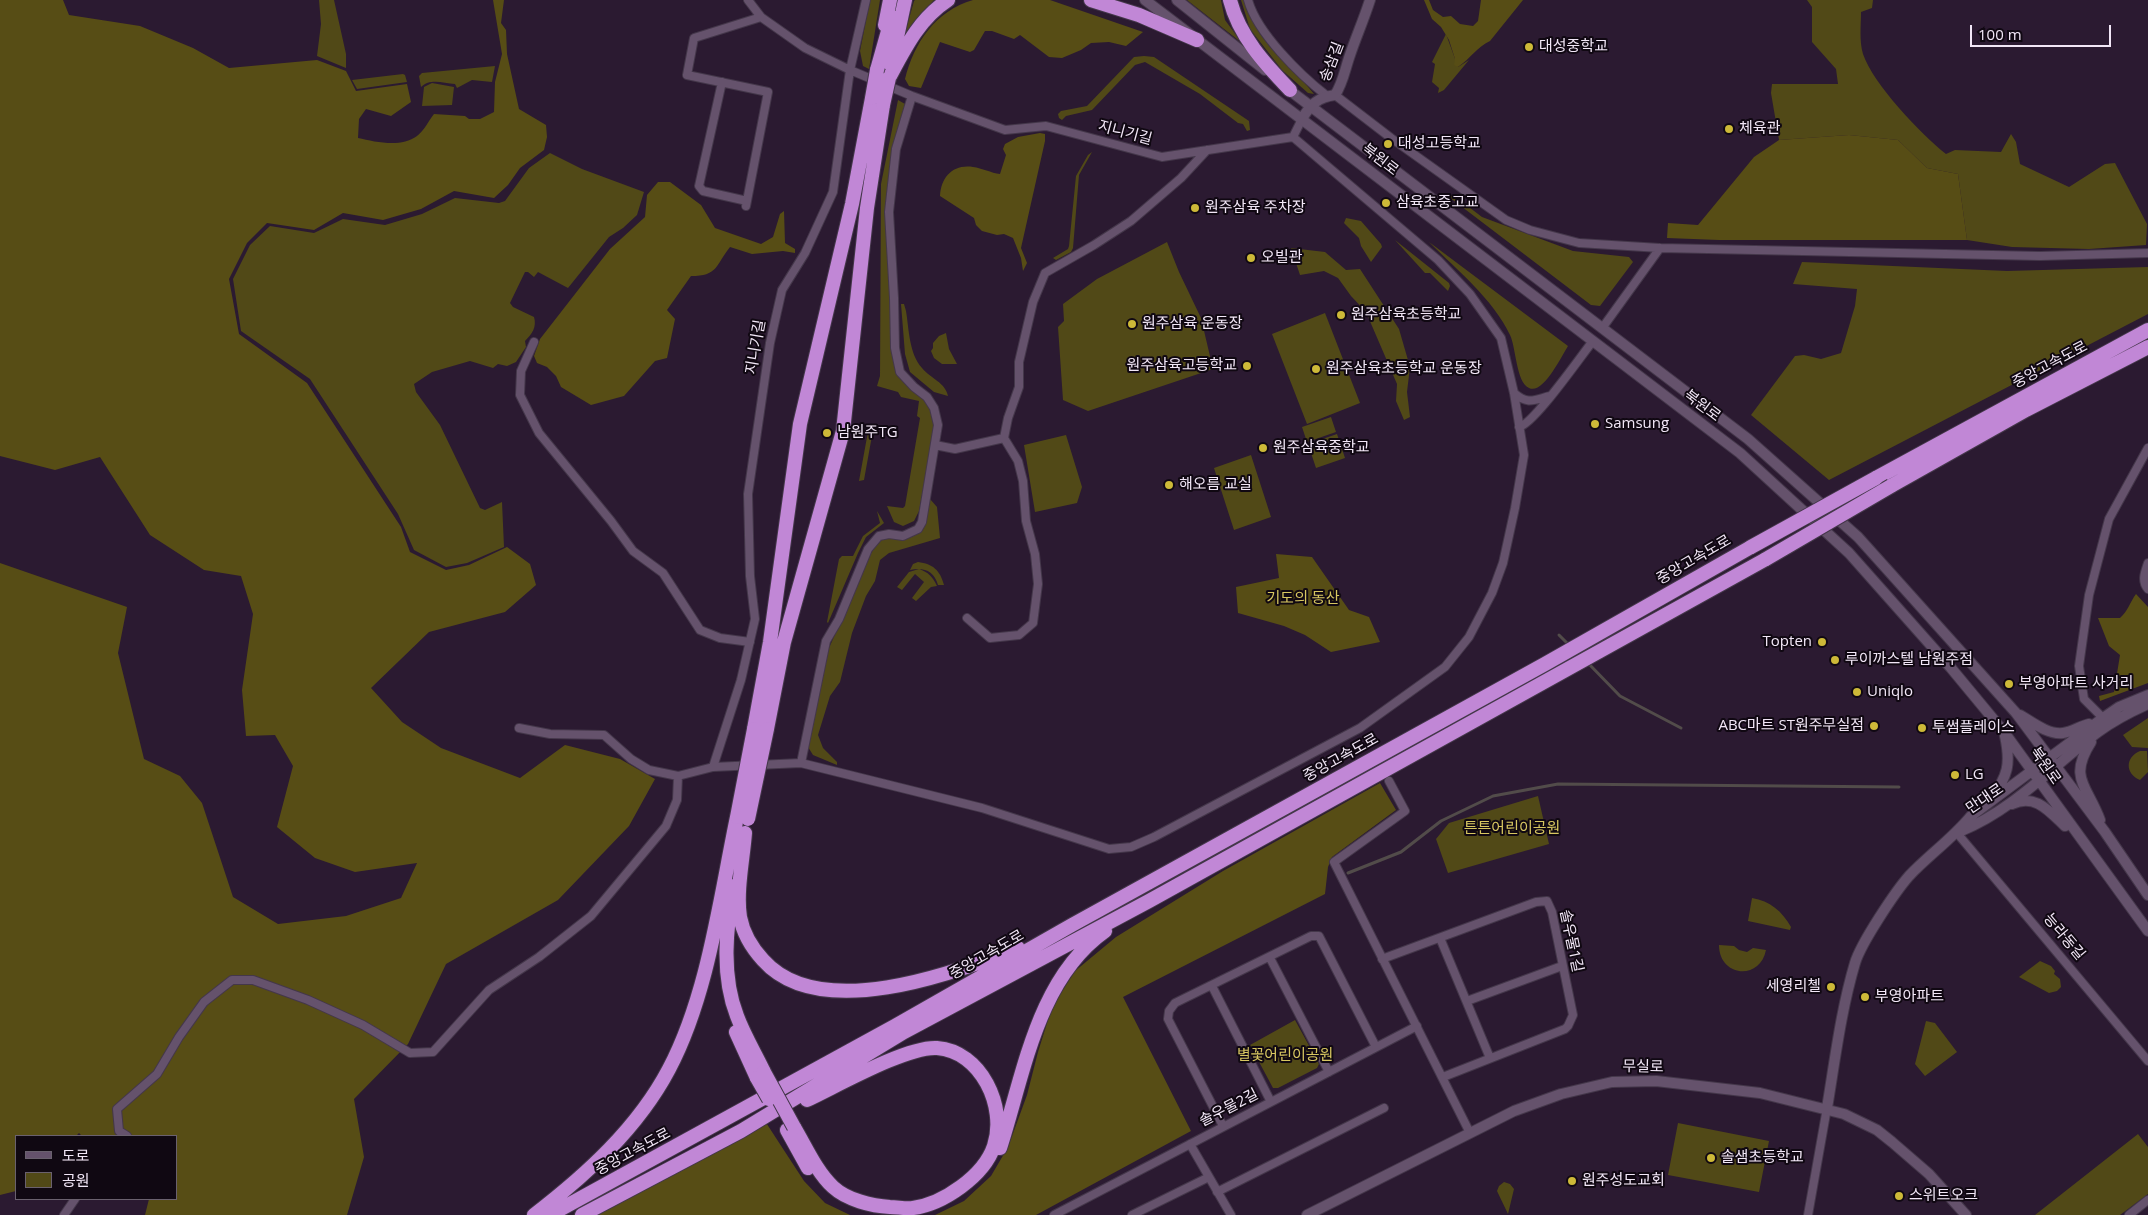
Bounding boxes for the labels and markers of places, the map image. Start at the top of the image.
place label: 대성중학교 [1539,38,1608,56]
marker: 대성중학교 [1523,41,1535,53]
place label: 체육관 [1739,120,1780,138]
marker: 체육관 [1723,123,1735,135]
place label: 대성고등학교 [1398,135,1481,153]
marker: 대성고등학교 [1382,138,1394,150]
place label: 삼육초중고교 [1396,194,1479,212]
marker: 삼육초중고교 [1380,197,1392,209]
place label: 원주삼육 주차장 [1205,199,1305,217]
marker: 원주삼육 주차장 [1189,202,1201,214]
place label: 오빌관 [1261,249,1302,267]
marker: 오빌관 [1245,252,1257,264]
place label: 원주삼육초등학교 [1351,306,1461,324]
marker: 원주삼육초등학교 [1335,309,1347,321]
place label: 원주삼육 운동장 [1142,315,1242,333]
marker: 원주삼육 운동장 [1126,318,1138,330]
place label: 원주삼육고등학교 [1127,357,1237,375]
marker: 원주삼육고등학교 [1241,360,1253,372]
place label: 원주삼육초등학교 운동장 [1326,360,1482,378]
marker: 원주삼육초등학교 운동장 [1310,363,1322,375]
place label: Samsung [1605,415,1669,433]
marker: Samsung [1589,418,1601,430]
place label: 남원주TG [837,424,898,442]
marker: 남원주TG [821,427,833,439]
place label: 원주삼육중학교 [1273,439,1370,457]
marker: 원주삼육중학교 [1257,442,1269,454]
place label: 해오름 교실 [1179,476,1252,494]
marker: 해오름 교실 [1163,479,1175,491]
place label: Topten [1763,633,1812,651]
marker: Topten [1816,636,1828,648]
place label: 루이까스텔 남원주점 [1845,651,1973,669]
marker: 루이까스텔 남원주점 [1829,654,1841,666]
place label: 부영아파트 사거리 [2019,675,2133,693]
marker: 부영아파트 사거리 [2003,678,2015,690]
place label: Uniqlo [1867,683,1913,701]
marker: Uniqlo [1851,686,1863,698]
place label: ABC마트 ST원주무실점 [1718,717,1864,735]
place label: 투썸플레이스 [1932,719,2015,737]
marker: ABC마트 ST원주무실점 [1868,720,1880,732]
marker: 투썸플레이스 [1916,722,1928,734]
place label: LG [1965,766,1984,784]
marker: LG [1949,769,1961,781]
place label: 세영리첼 [1766,978,1821,996]
marker: 세영리첼 [1825,981,1837,993]
place label: 부영아파트 [1875,988,1944,1006]
marker: 부영아파트 [1859,991,1871,1003]
place label: 솔샘초등학교 [1721,1149,1804,1167]
marker: 솔샘초등학교 [1705,1152,1717,1164]
place label: 원주성도교회 [1582,1172,1665,1190]
marker: 원주성도교회 [1566,1175,1578,1187]
place label: 스위트오크 [1909,1187,1978,1205]
marker: 스위트오크 [1893,1190,1905,1202]

